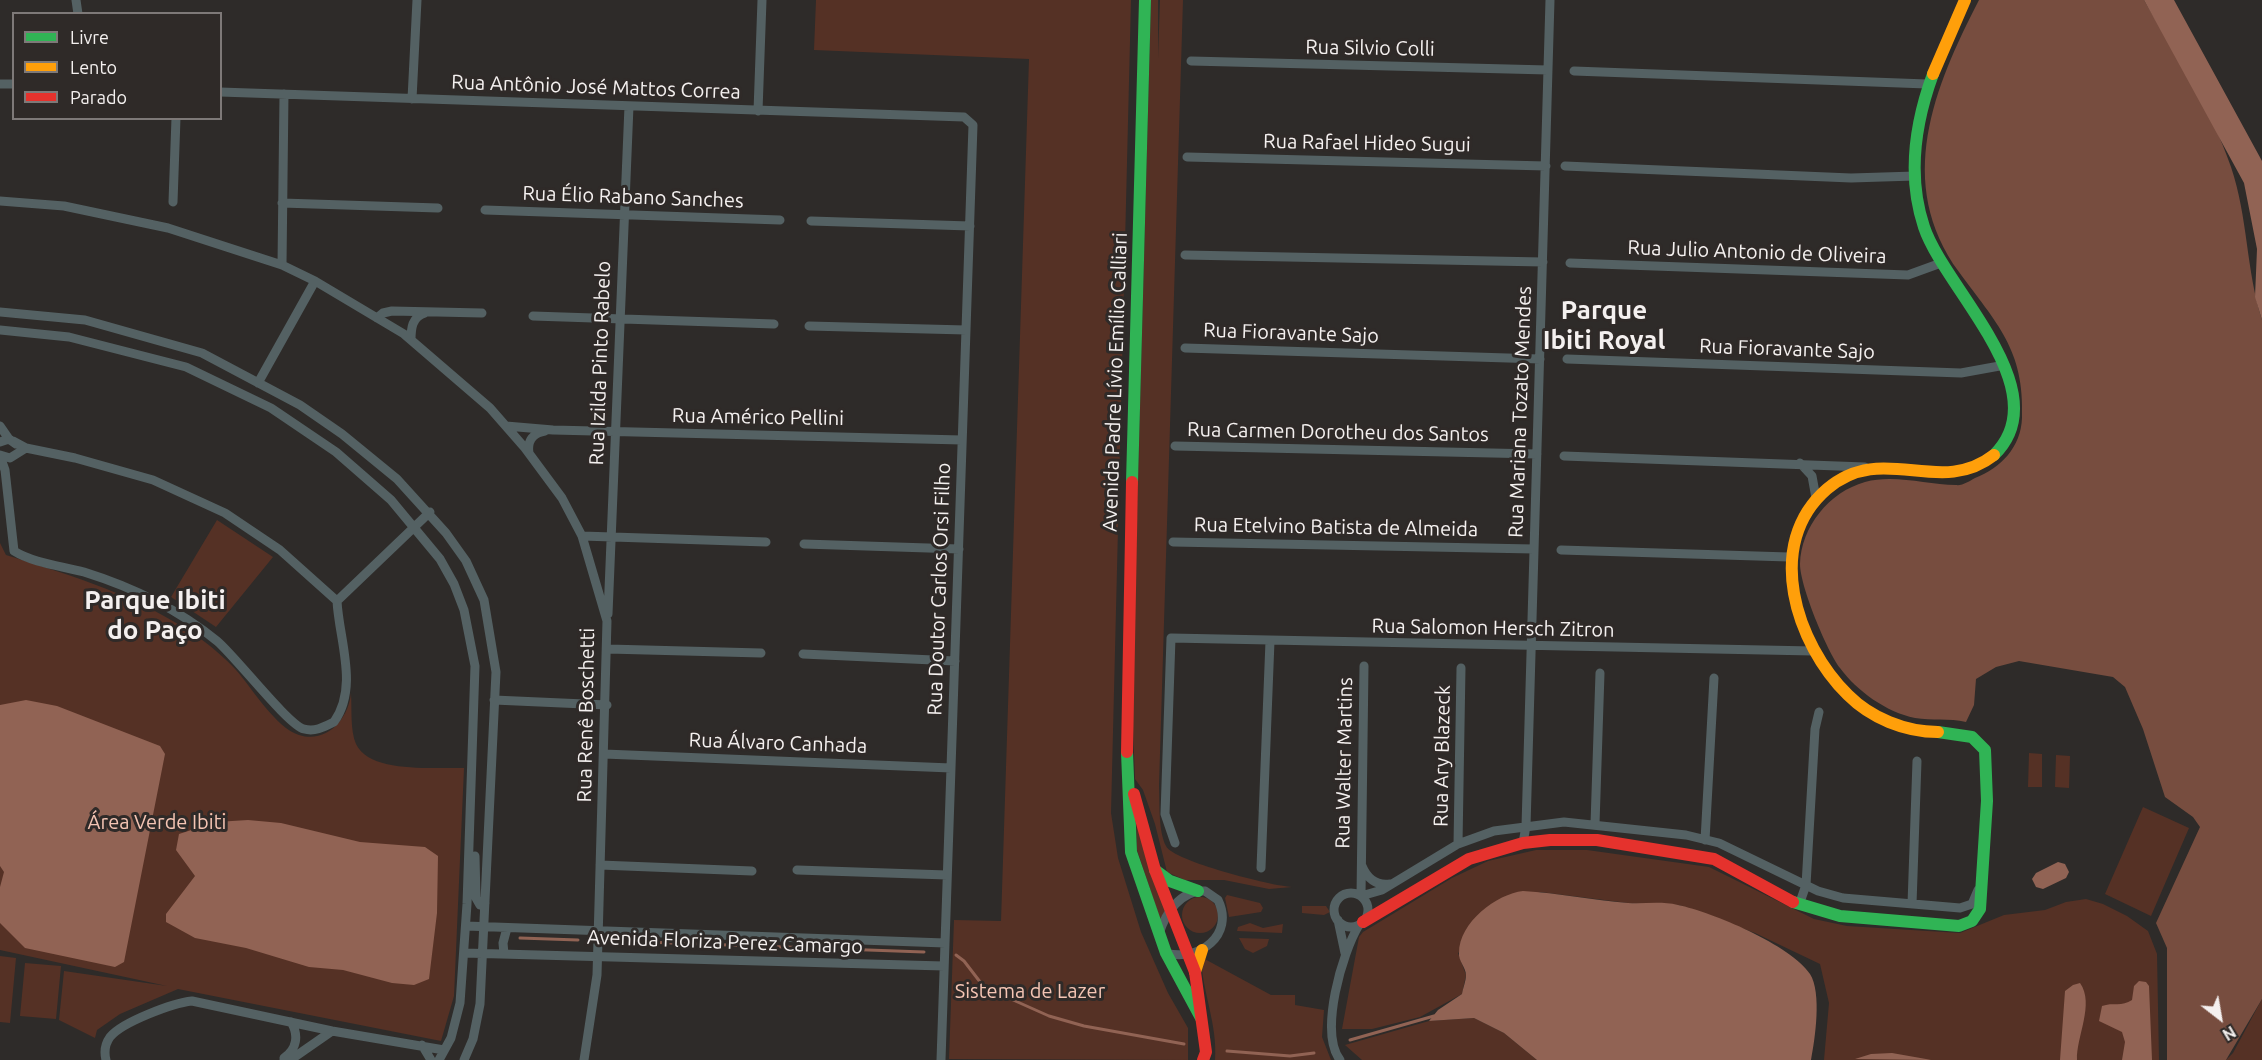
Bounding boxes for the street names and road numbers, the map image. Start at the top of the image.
street label: Rua Silvio Colli [1305,35,1435,61]
street label: Rua Antônio José Mattos Correa [451,70,741,104]
street label: Rua Rafael Hideo Sugui [1263,129,1471,157]
street label: Rua Élio Rabano Sanches [522,181,744,213]
street label: Avenida Padre Lívio Emílio Calliari [1098,232,1132,532]
street label: Rua Julio Antonio de Oliveira [1627,235,1887,269]
street label: Rua Izilda Pinto Rabelo [584,260,616,466]
street label: Rua Mariana Tozato Mendes [1504,286,1536,538]
street label: Rua Fioravante Sajo [1203,318,1379,348]
street label: Rua Fioravante Sajo [1699,334,1875,364]
street label: Rua Américo Pellini [672,403,844,431]
street label: Rua Carmen Dorotheu dos Santos [1187,417,1489,447]
street label: Rua Doutor Carlos Orsi Filho [923,462,955,716]
street label: Rua Etelvino Batista de Almeida [1194,513,1478,541]
street label: Rua Salomon Hersch Zitron [1371,614,1615,642]
street label: Rua Renê Boschetti [572,627,600,803]
street label: Rua Walter Martins [1331,677,1357,849]
street label: Rua Ary Blazeck [1429,685,1455,827]
street label: Rua Álvaro Canhada [688,728,868,758]
street label: Avenida Floriza Perez Camargo [587,925,863,959]

